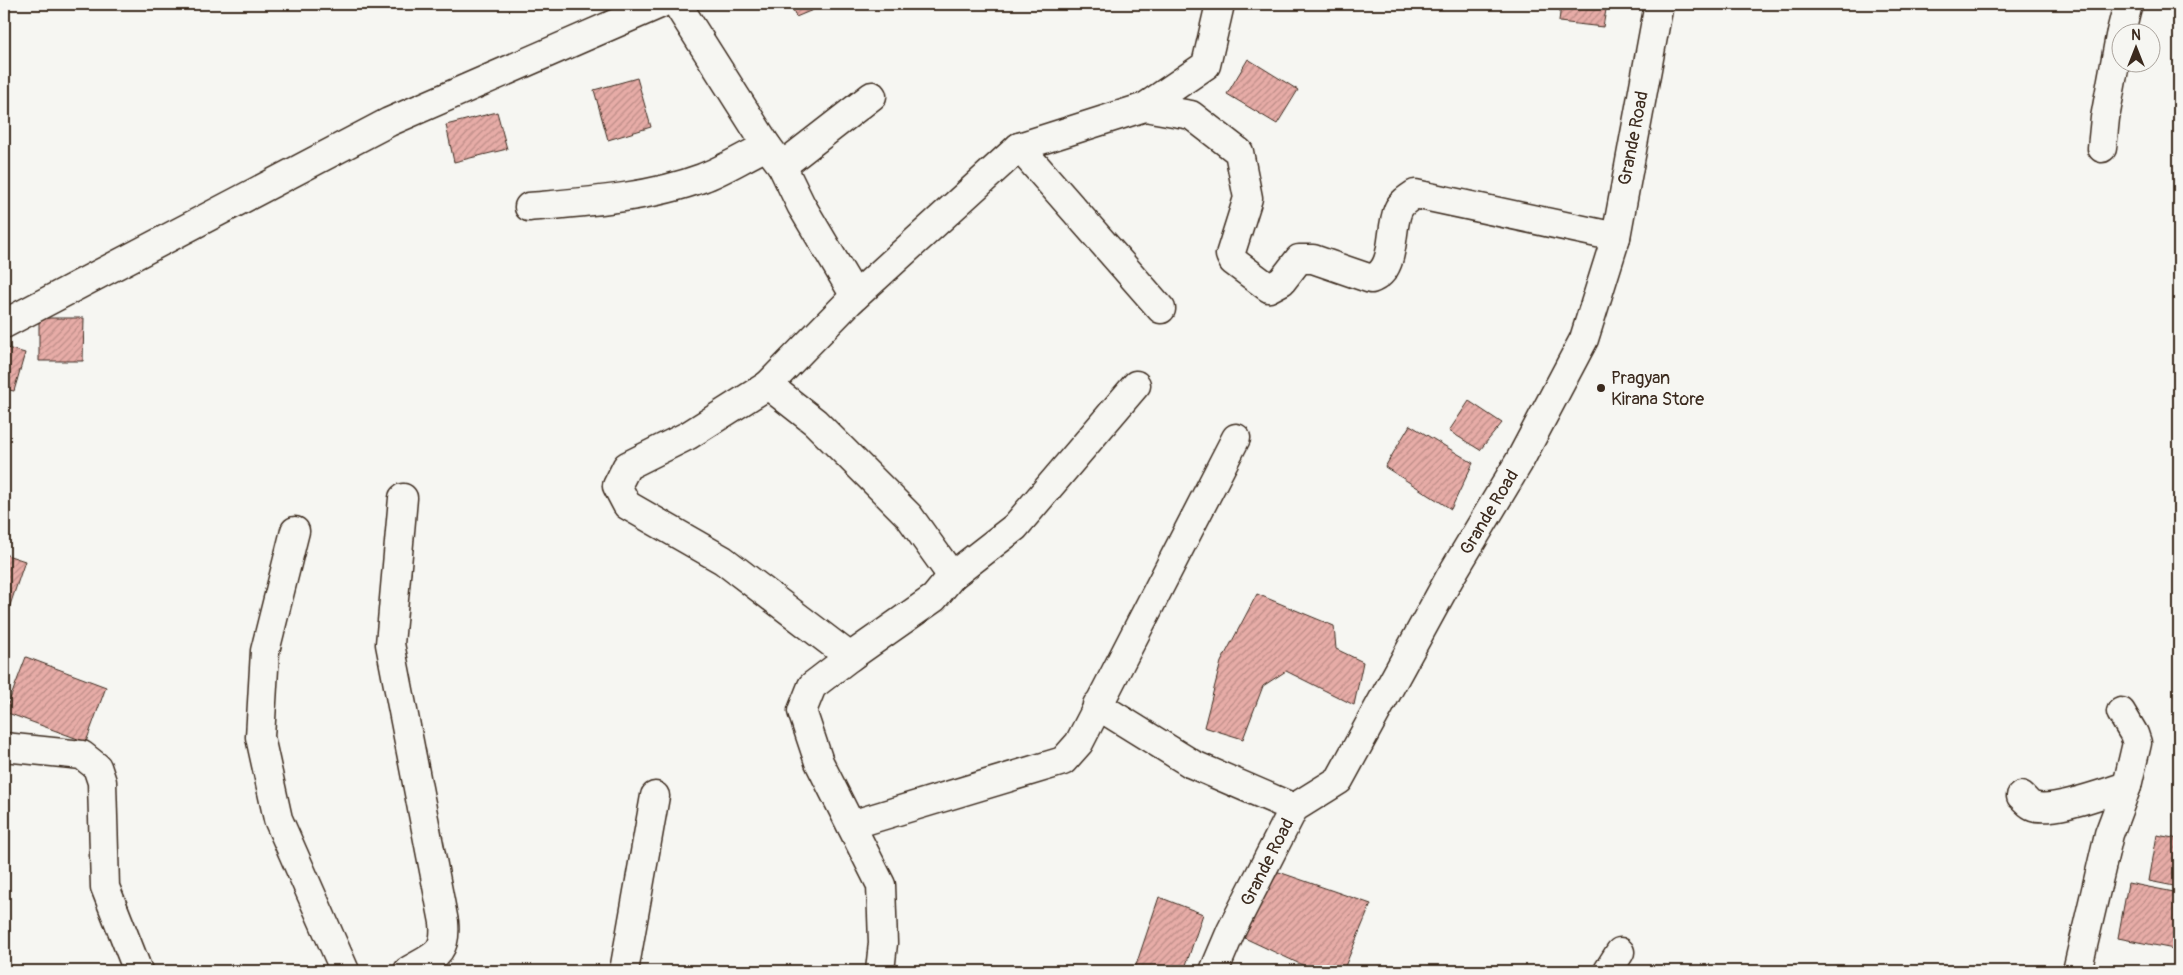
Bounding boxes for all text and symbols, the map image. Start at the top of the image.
north arrow [2110,22,2160,72]
text: N [2131,27,2141,44]
street label: Grande Road [1613,89,1654,187]
place label: Pragyan Kirana Store [1611,367,1704,411]
marker: Pragyan Kirana Store [1595,382,1607,394]
street label: Grande Road [1455,465,1524,559]
street label: Grande Road [1236,814,1299,910]

